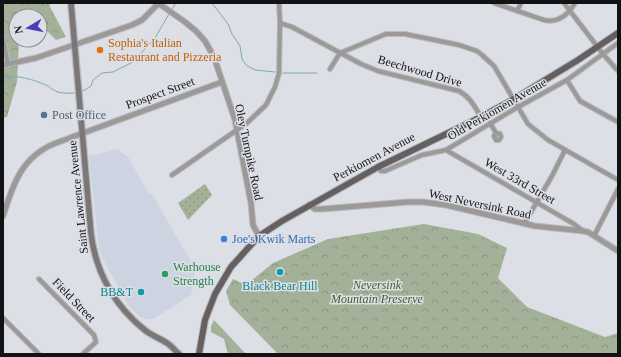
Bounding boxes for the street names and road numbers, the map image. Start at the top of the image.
street label: Beechwood Drive [376,52,464,90]
street label: Prospect Street [124,74,197,112]
street label: Old Perkiomen Avenue [445,75,549,143]
street label: Oley Turnpike Road [232,103,266,201]
street label: Perkiomen Avenue [331,130,417,184]
street label: Saint Lawrence Avenue [65,140,91,254]
street label: West 33rd Street [482,155,559,207]
street label: West Neversink Road [428,186,532,222]
street label: Field Street [50,275,99,325]

